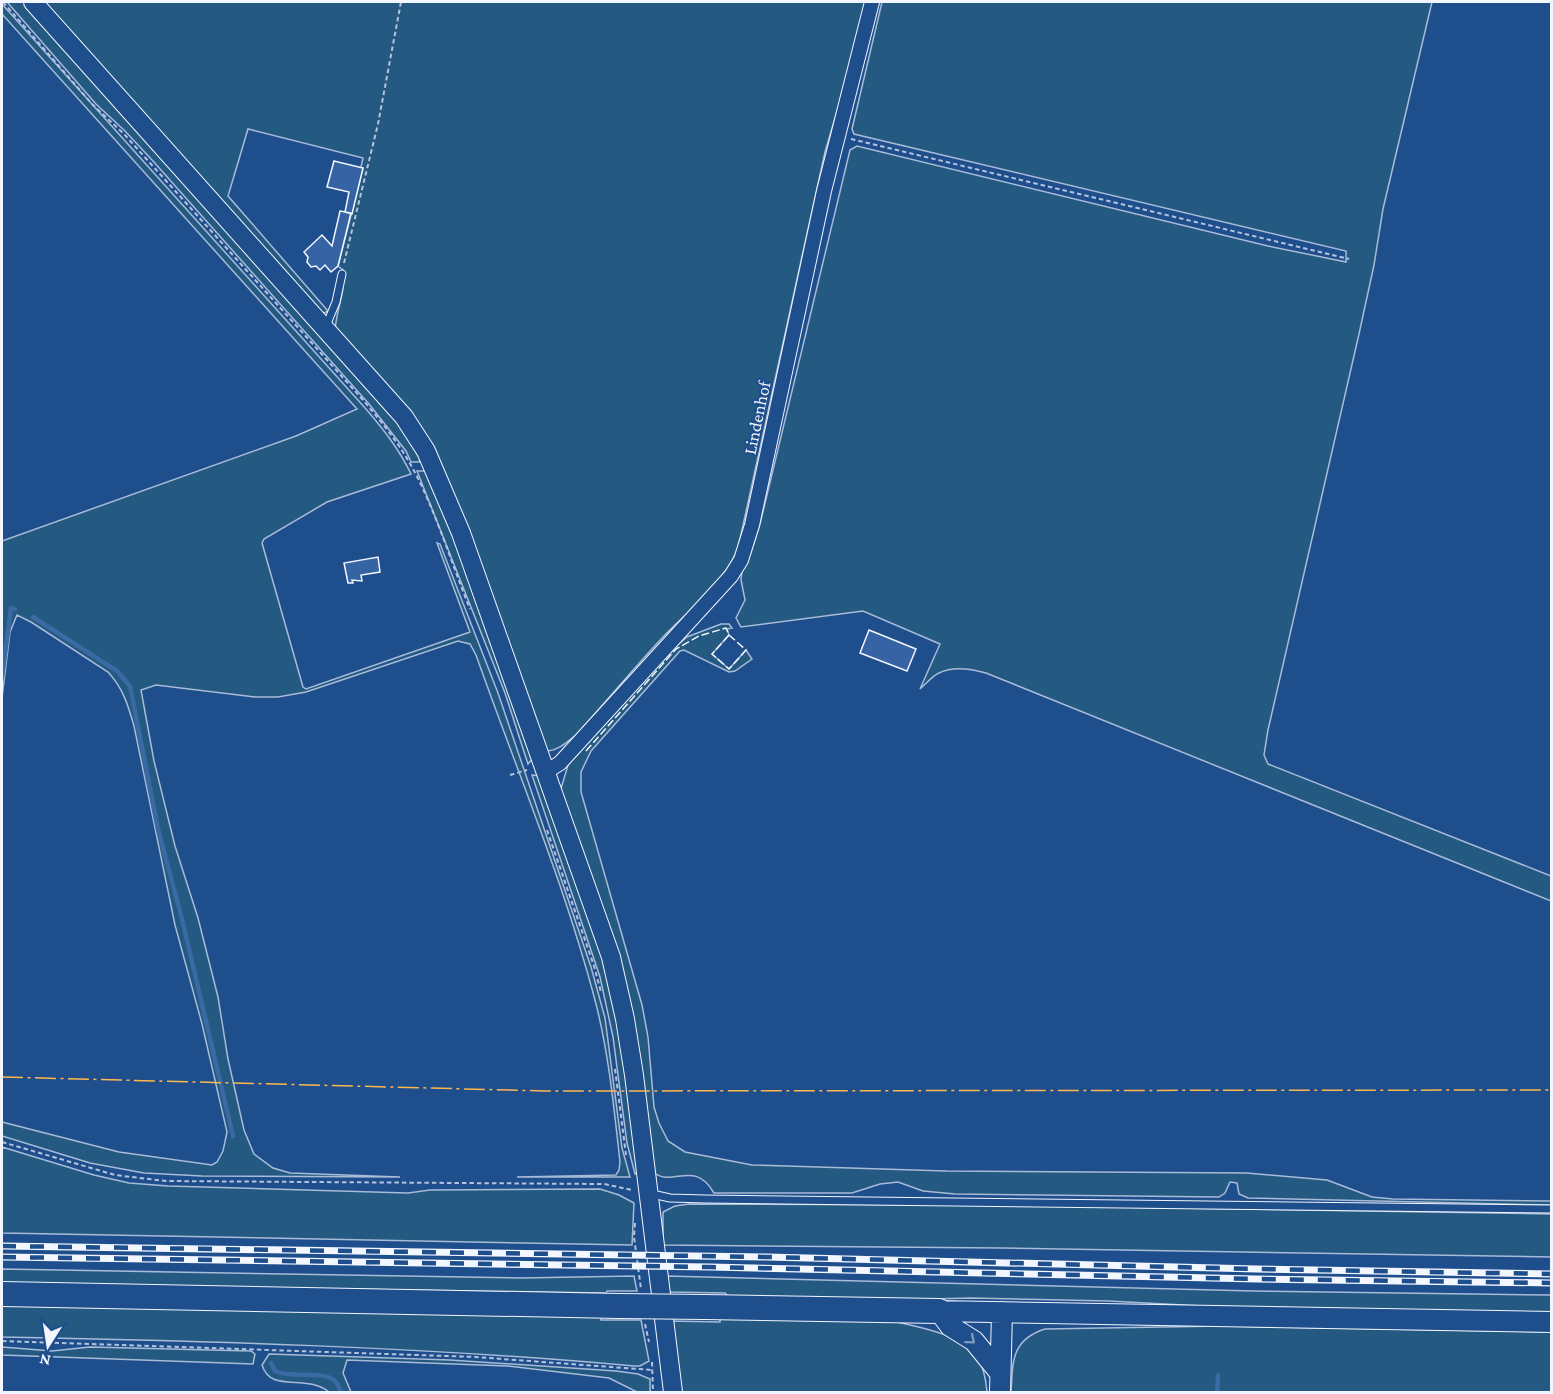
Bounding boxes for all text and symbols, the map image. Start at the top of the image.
street label: Lindenhof [739,378,775,456]
north arrow [18,1316,78,1376]
one-way arrow [964,1332,975,1343]
text: N [38,1351,52,1370]

